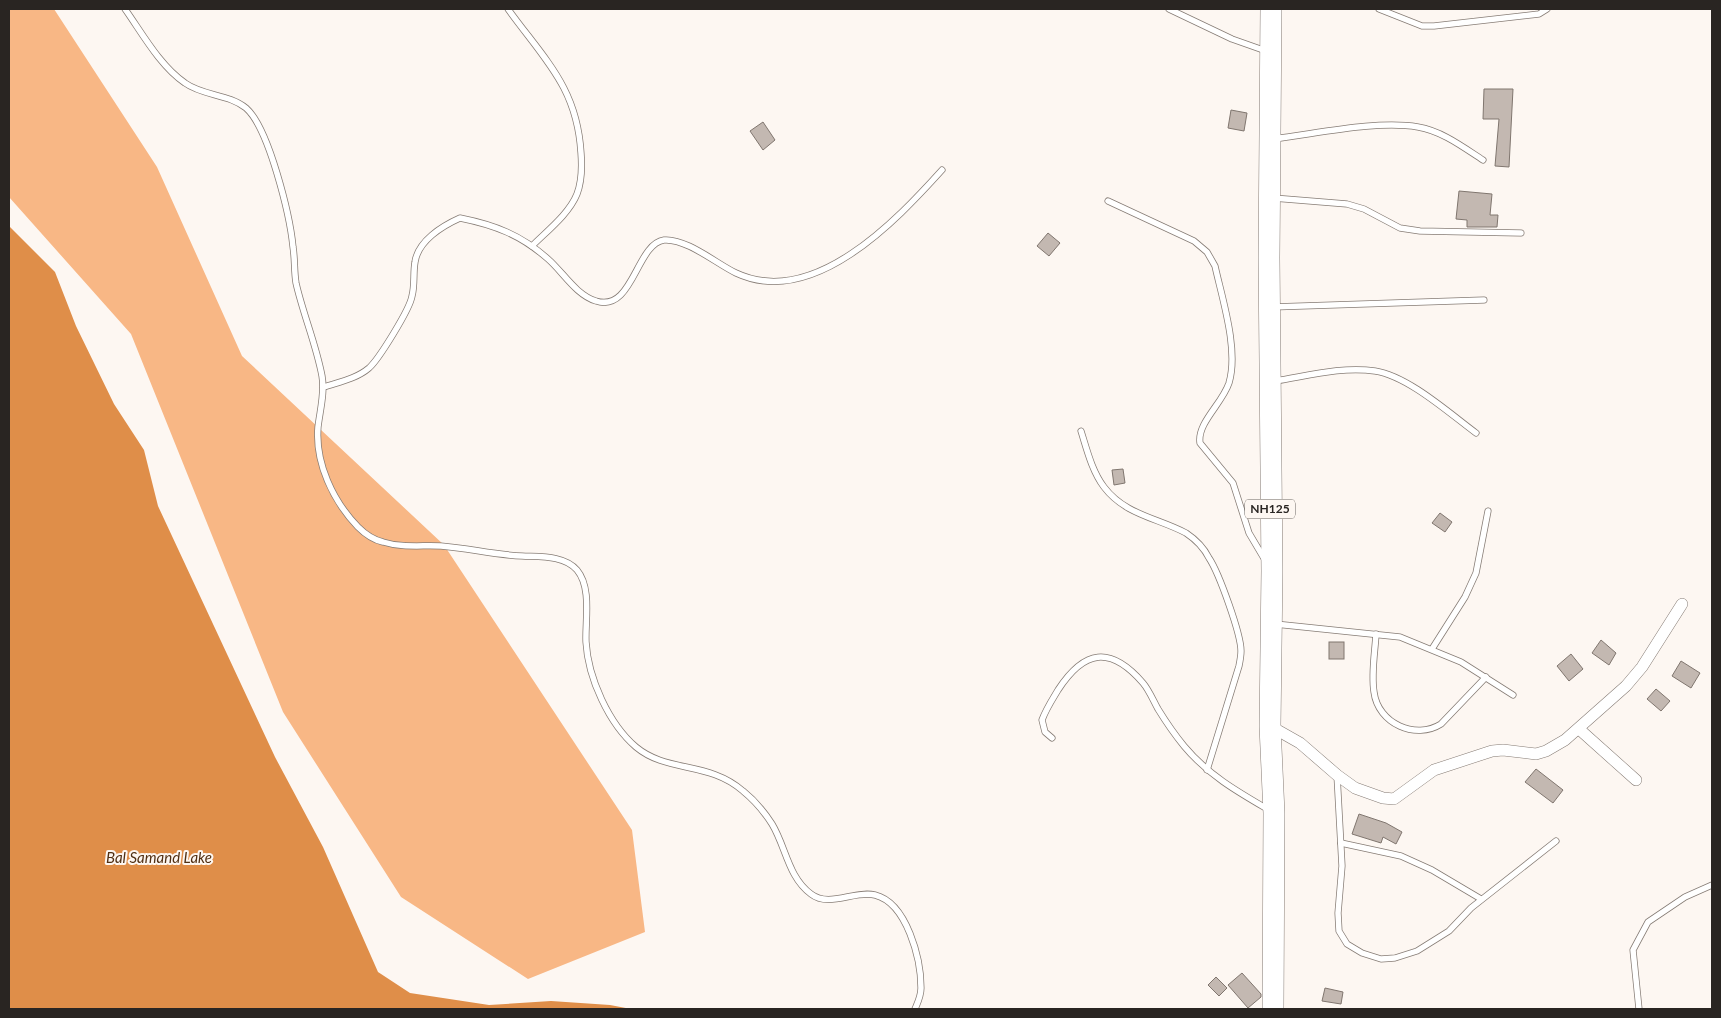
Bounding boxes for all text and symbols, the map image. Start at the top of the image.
road number: NH125 [1245,499,1295,518]
water label: Bal Samand Lake [106,848,212,866]

